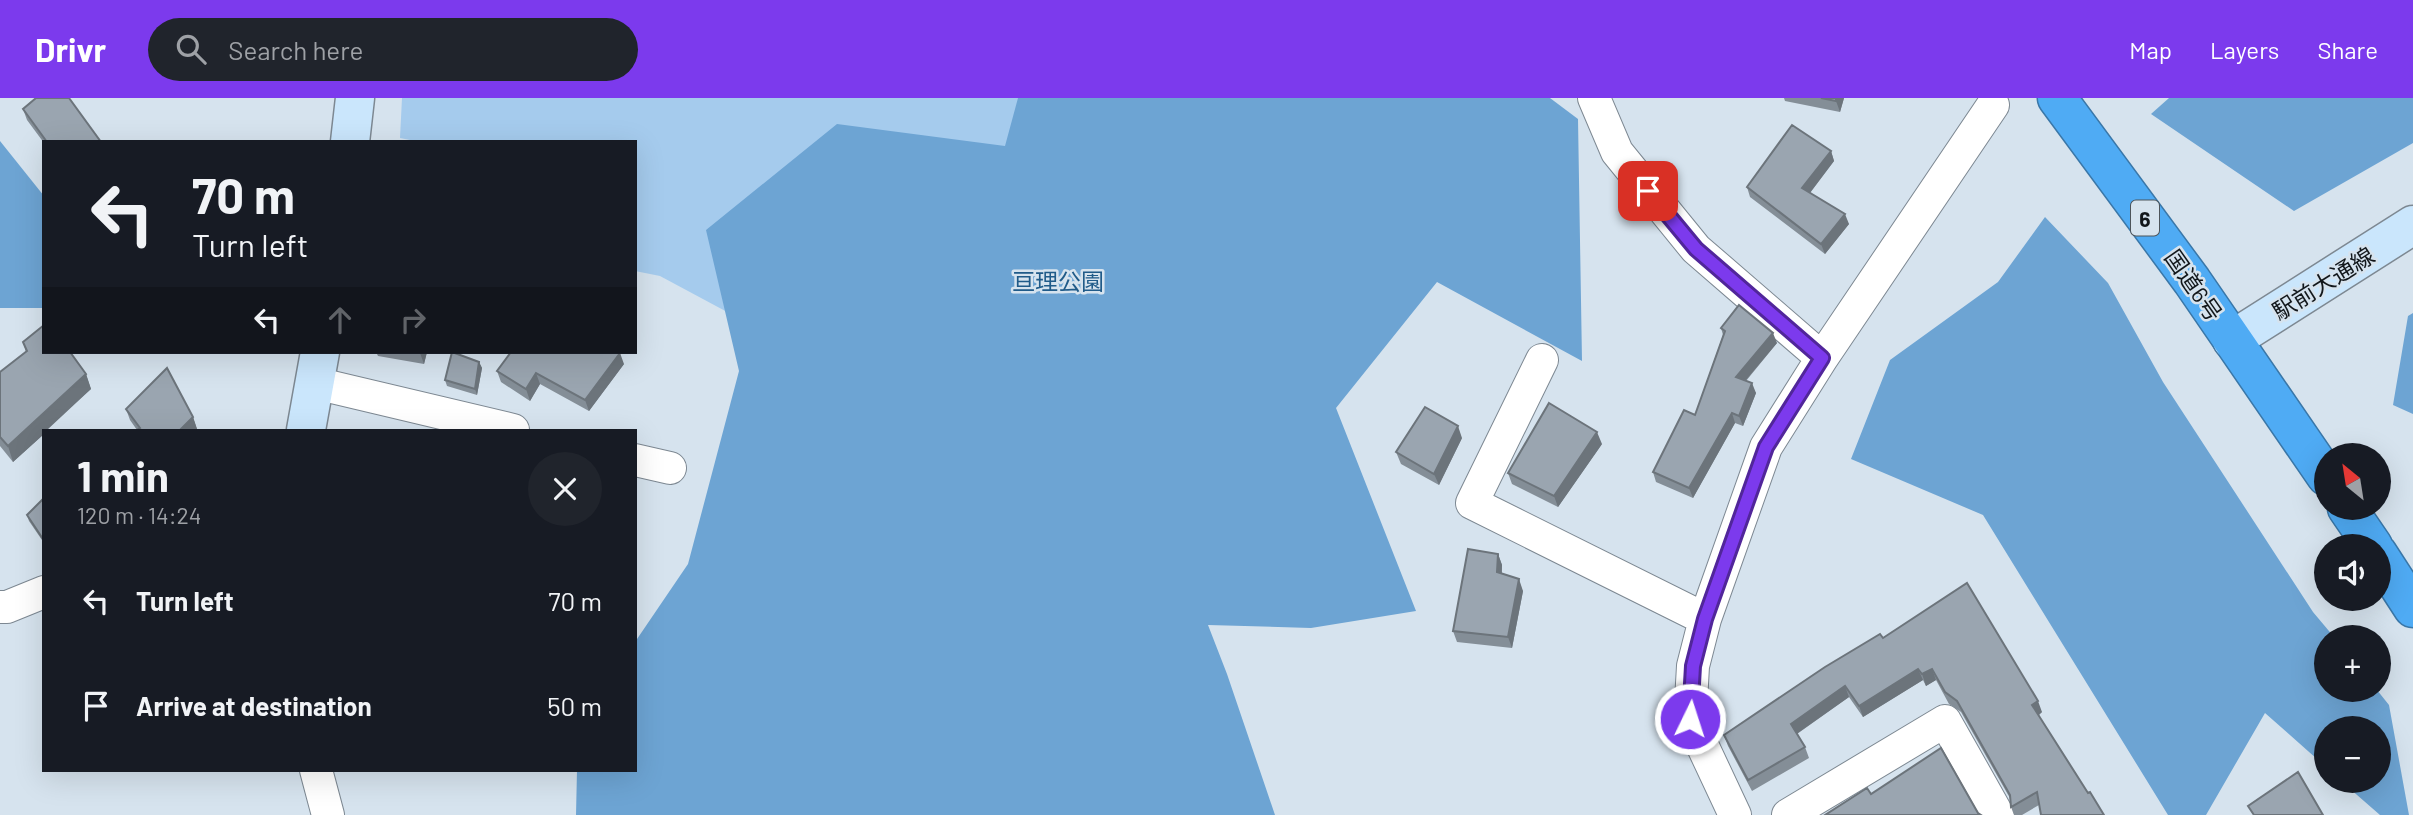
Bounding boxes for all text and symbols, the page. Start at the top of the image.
search box [148,18,638,81]
text: Drivr [35,29,106,69]
icon: search [172,30,210,68]
text: Search here [228,34,363,65]
text: Map [2129,35,2172,64]
text: Layers [2210,35,2279,64]
text: Share [2317,35,2378,64]
pin [1618,161,1678,221]
text: 70 m [192,165,295,224]
icon: left [77,168,168,259]
icon: arrive [1629,172,1667,210]
road number: 6 [2131,200,2159,236]
text: Turn left [192,225,309,263]
street label: 駅前大通線 [2267,241,2379,325]
street label: 国道6号 [2159,244,2229,326]
park label: 亘理公園 [1012,267,1104,295]
icon: left [248,301,286,339]
icon: ahead [321,301,359,339]
icon: right [394,301,432,339]
north arrow [2314,443,2390,520]
map controls [2314,443,2391,793]
text: 1 min [77,450,169,500]
button: close [528,452,602,526]
text: 120 m · 14:24 [77,501,202,529]
button: sound [2314,534,2391,611]
icon: left [77,582,115,620]
text: Turn left [136,585,234,616]
text: 70 m [548,585,602,616]
button: + [2314,625,2391,702]
position arrow [1653,682,1727,756]
icon: arrive [77,687,115,725]
text: Arrive at destination [136,690,372,721]
text: 50 m [547,690,602,721]
button: − [2314,716,2391,793]

